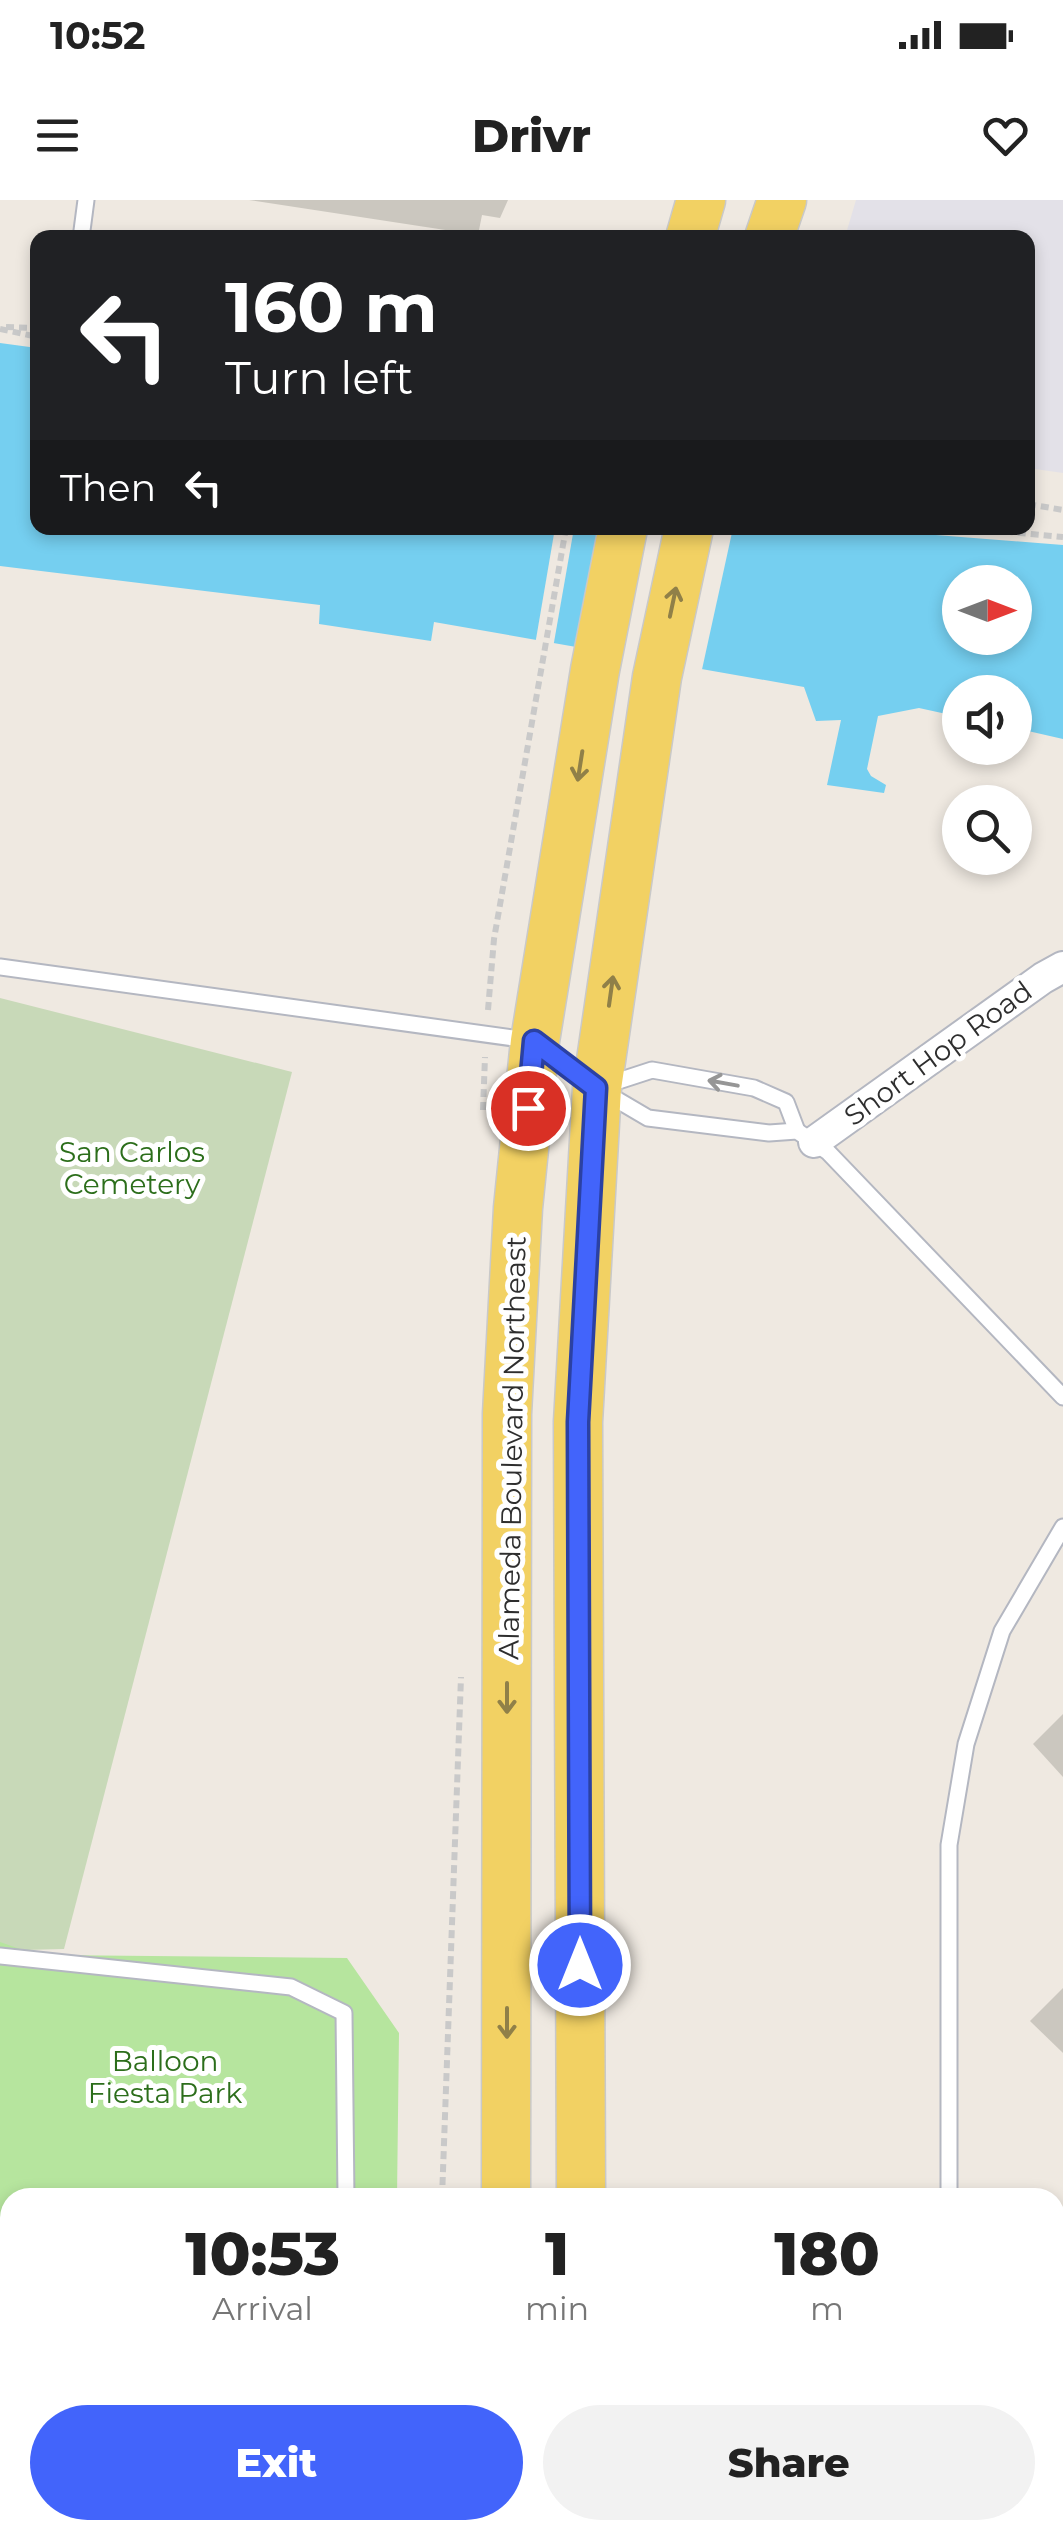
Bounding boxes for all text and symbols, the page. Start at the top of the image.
text: 10:52 [50,12,146,59]
icon: menu [30,108,85,163]
text: Drivr [472,108,591,163]
icon: heart [978,108,1033,163]
text: 160 m [225,264,438,350]
icon: left [60,270,190,400]
text: Turn left [225,350,413,405]
icon: left [176,460,231,515]
text: Then [60,464,156,511]
north arrow [942,565,1032,655]
map controls [942,565,1032,875]
one-way arrow [665,587,684,619]
button: sound [942,675,1032,765]
one-way arrow [570,749,588,782]
button: search [942,785,1032,875]
street label: Short Hop Road [837,973,1039,1133]
one-way arrow [602,976,620,1008]
pin [486,1066,571,1151]
one-way arrow [708,1073,740,1091]
icon: arrive [501,1081,556,1136]
park label: San Carlos Cemetery [59,1135,205,1201]
street label: Alameda Boulevard Northeast [491,1236,533,1660]
one-way arrow [498,1680,516,1713]
position arrow [528,1913,632,2017]
one-way arrow [498,2006,516,2038]
park label: Balloon Fiesta Park [88,2044,242,2110]
text: 10:53 [185,2217,340,2290]
text: 1 [545,2217,569,2290]
text: 180 [774,2217,880,2290]
text: Arrival [212,2289,313,2328]
text: min [525,2289,589,2328]
text: m [810,2289,844,2328]
button: Exit [30,2405,523,2520]
button: Share [543,2405,1035,2520]

